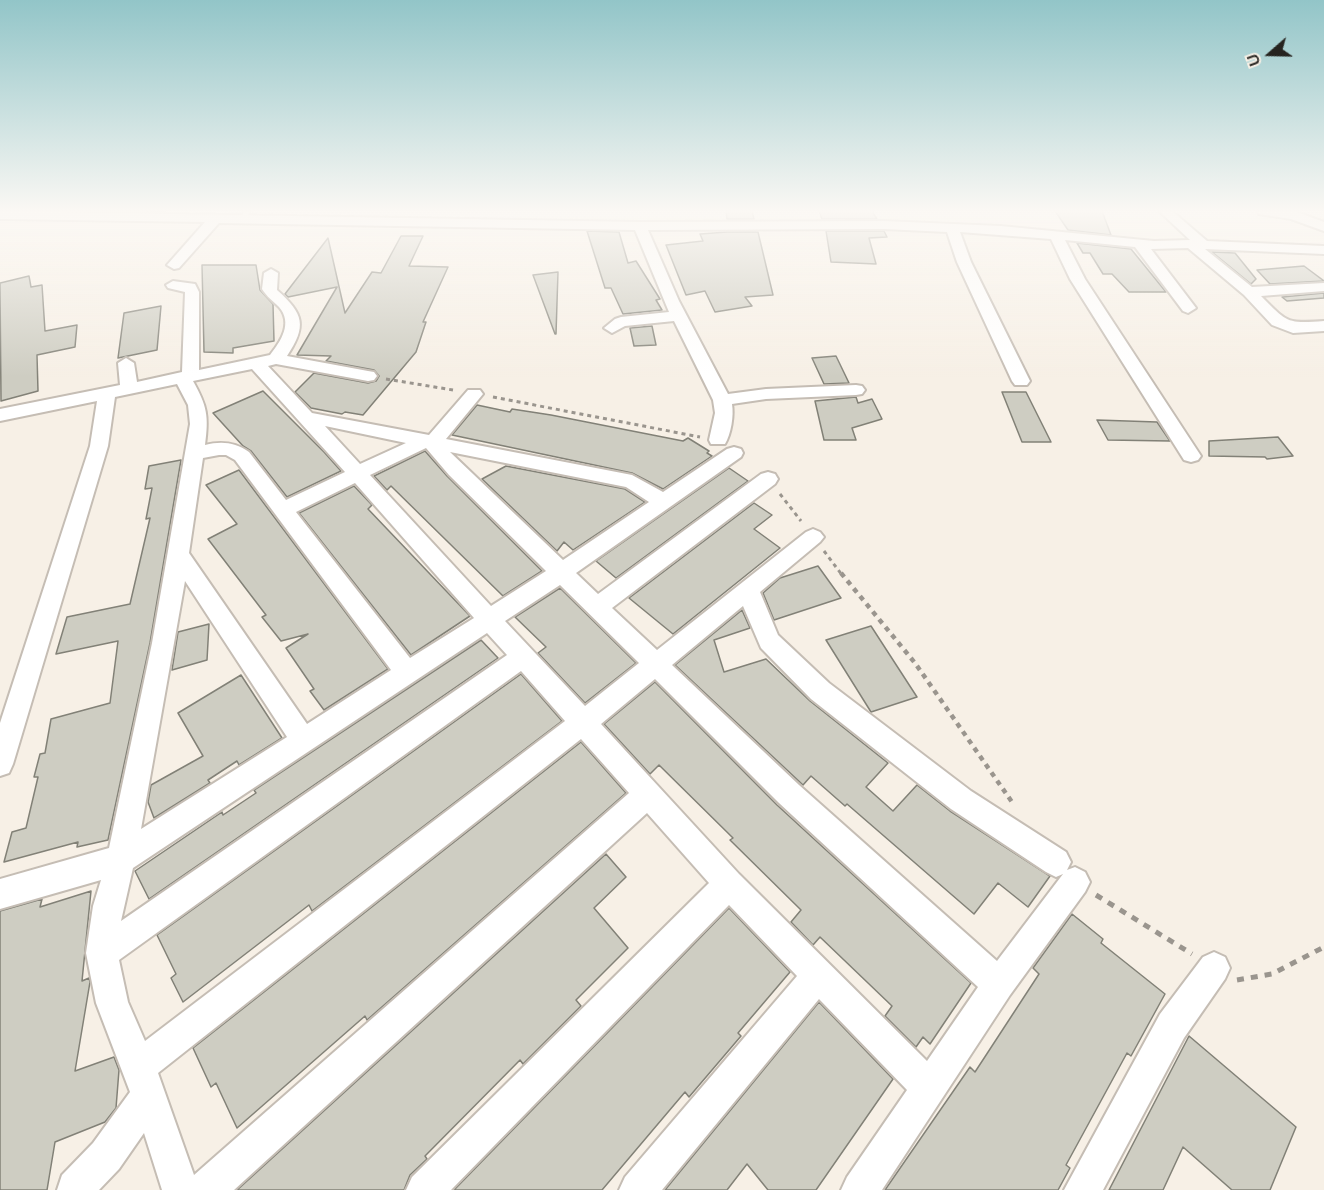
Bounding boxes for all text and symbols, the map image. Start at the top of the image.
north arrow [1240,24,1300,84]
text: U [1242,51,1265,69]

